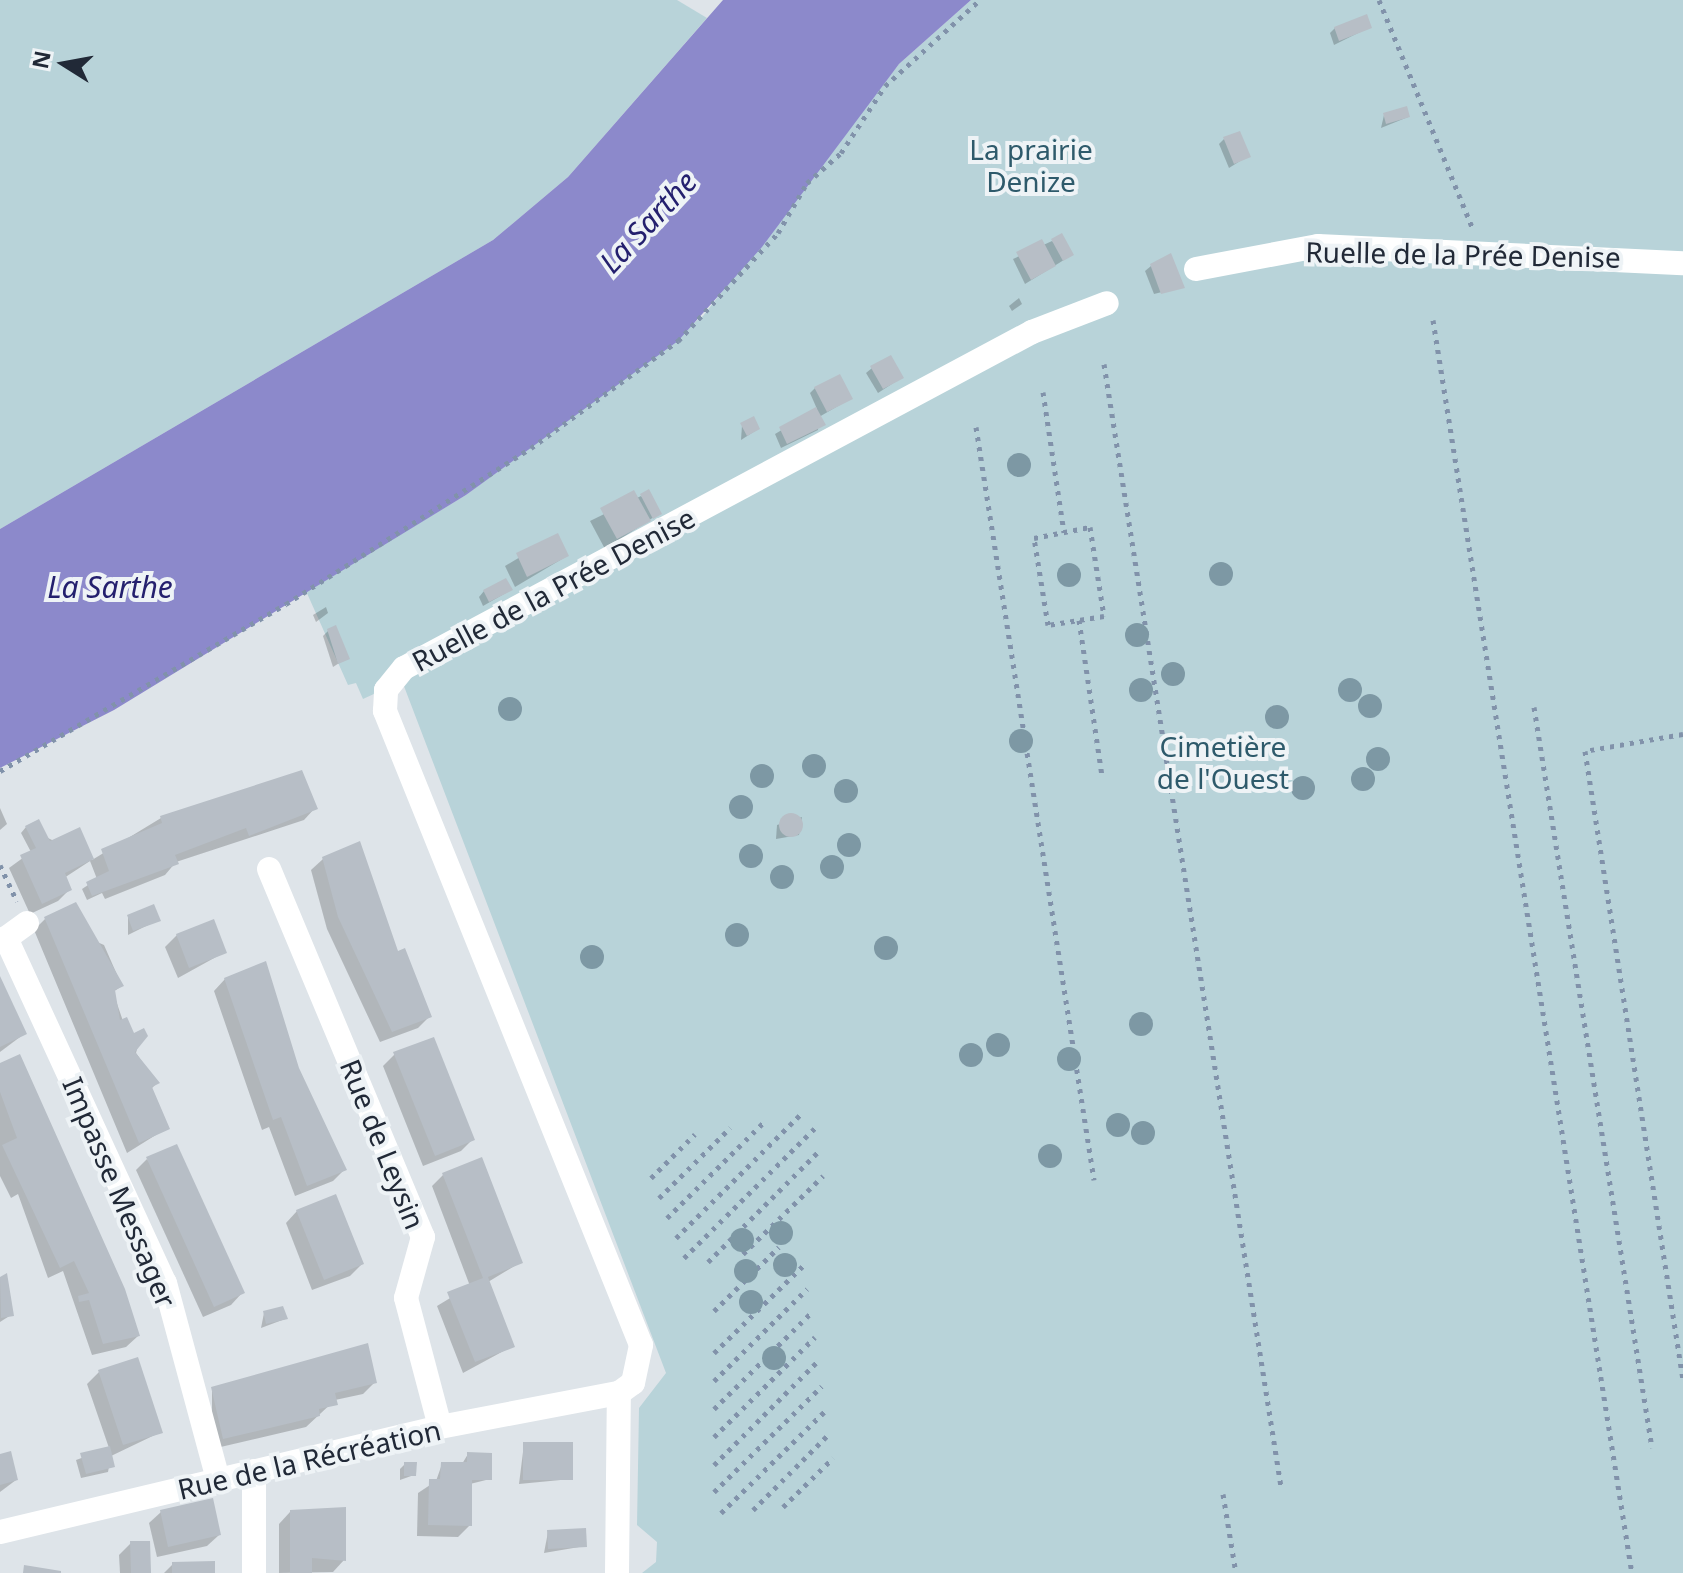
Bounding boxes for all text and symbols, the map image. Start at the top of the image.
north arrow [24,24,104,104]
text: N [24,48,57,71]
park label: La prairie Denize [969,132,1093,198]
water label: La Sarthe [592,164,704,280]
street label: Ruelle de la Prée Denise [1305,234,1621,274]
street label: Ruelle de la Prée Denise [406,500,700,678]
water label: La Sarthe [47,569,173,605]
park label: Cimetière de l'Ouest [1157,729,1289,795]
street label: Rue de Leysin [334,1054,432,1234]
street label: Impasse Messager [56,1072,184,1312]
street label: Rue de la Récréation [174,1412,444,1506]

